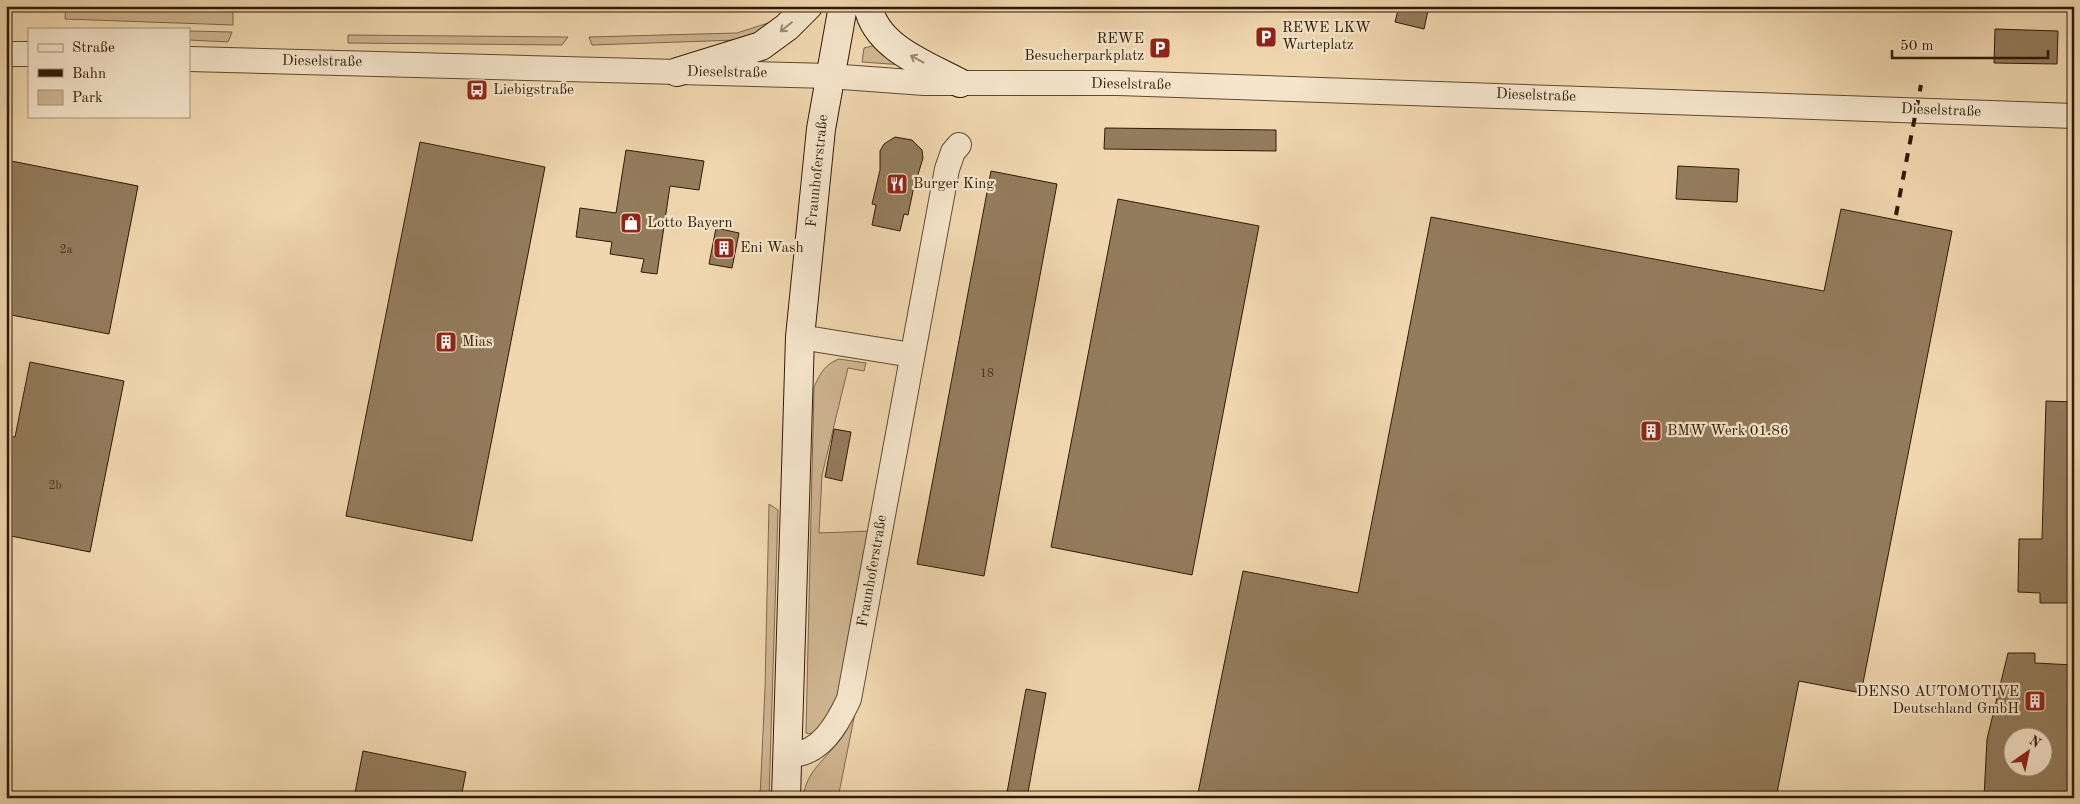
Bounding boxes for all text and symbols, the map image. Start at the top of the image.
place label: REWE LKW Warteplatz [1282,21,1371,53]
one-way arrow [779,22,792,33]
parking icon: REWE LKW Warteplatz [1254,25,1278,49]
legend [28,28,190,118]
scale bar [1892,28,2049,60]
place label: REWE Besucherparkplatz [1024,32,1144,64]
parking icon: REWE Besucherparkplatz [1148,36,1172,60]
text: 50 m [1900,39,1934,54]
text: Straße [72,41,115,56]
street label: Dieselstraße [282,54,362,70]
one-way arrow [910,54,925,64]
street label: Dieselstraße [687,65,767,81]
text: Bahn [72,67,106,82]
street label: Dieselstraße [1091,77,1171,93]
bus stop icon: Liebigstraße [465,78,489,102]
place label: Liebigstraße [493,83,574,98]
street label: Dieselstraße [1496,87,1576,105]
text: Park [72,91,103,106]
street label: Dieselstraße [1901,102,1981,120]
street label: Fraunhoferstraße [805,114,831,228]
restaurant icon: Burger King [885,172,909,196]
place label: Burger King [913,177,994,192]
shop icon: Lotto Bayern [619,211,643,235]
place label: Lotto Bayern [647,216,733,231]
building icon: Eni Wash [712,236,736,260]
place label: Eni Wash [740,241,804,256]
house number: 2a [60,244,73,256]
building icon: Mias [434,330,458,354]
place label: Mias [462,335,493,350]
house number: 18 [980,368,994,380]
building icon: BMW Werk 01.86 [1639,419,1663,443]
place label: BMW Werk 01.86 [1667,424,1789,439]
house number: 2b [48,480,62,492]
street label: Fraunhoferstraße [856,514,890,628]
place label: DENSO AUTOMOTIVE Deutschland GmbH [1857,685,2019,717]
building icon: DENSO AUTOMOTIVE Deutschland GmbH [2023,689,2047,713]
north arrow [2002,726,2052,776]
text: N [2026,733,2043,751]

